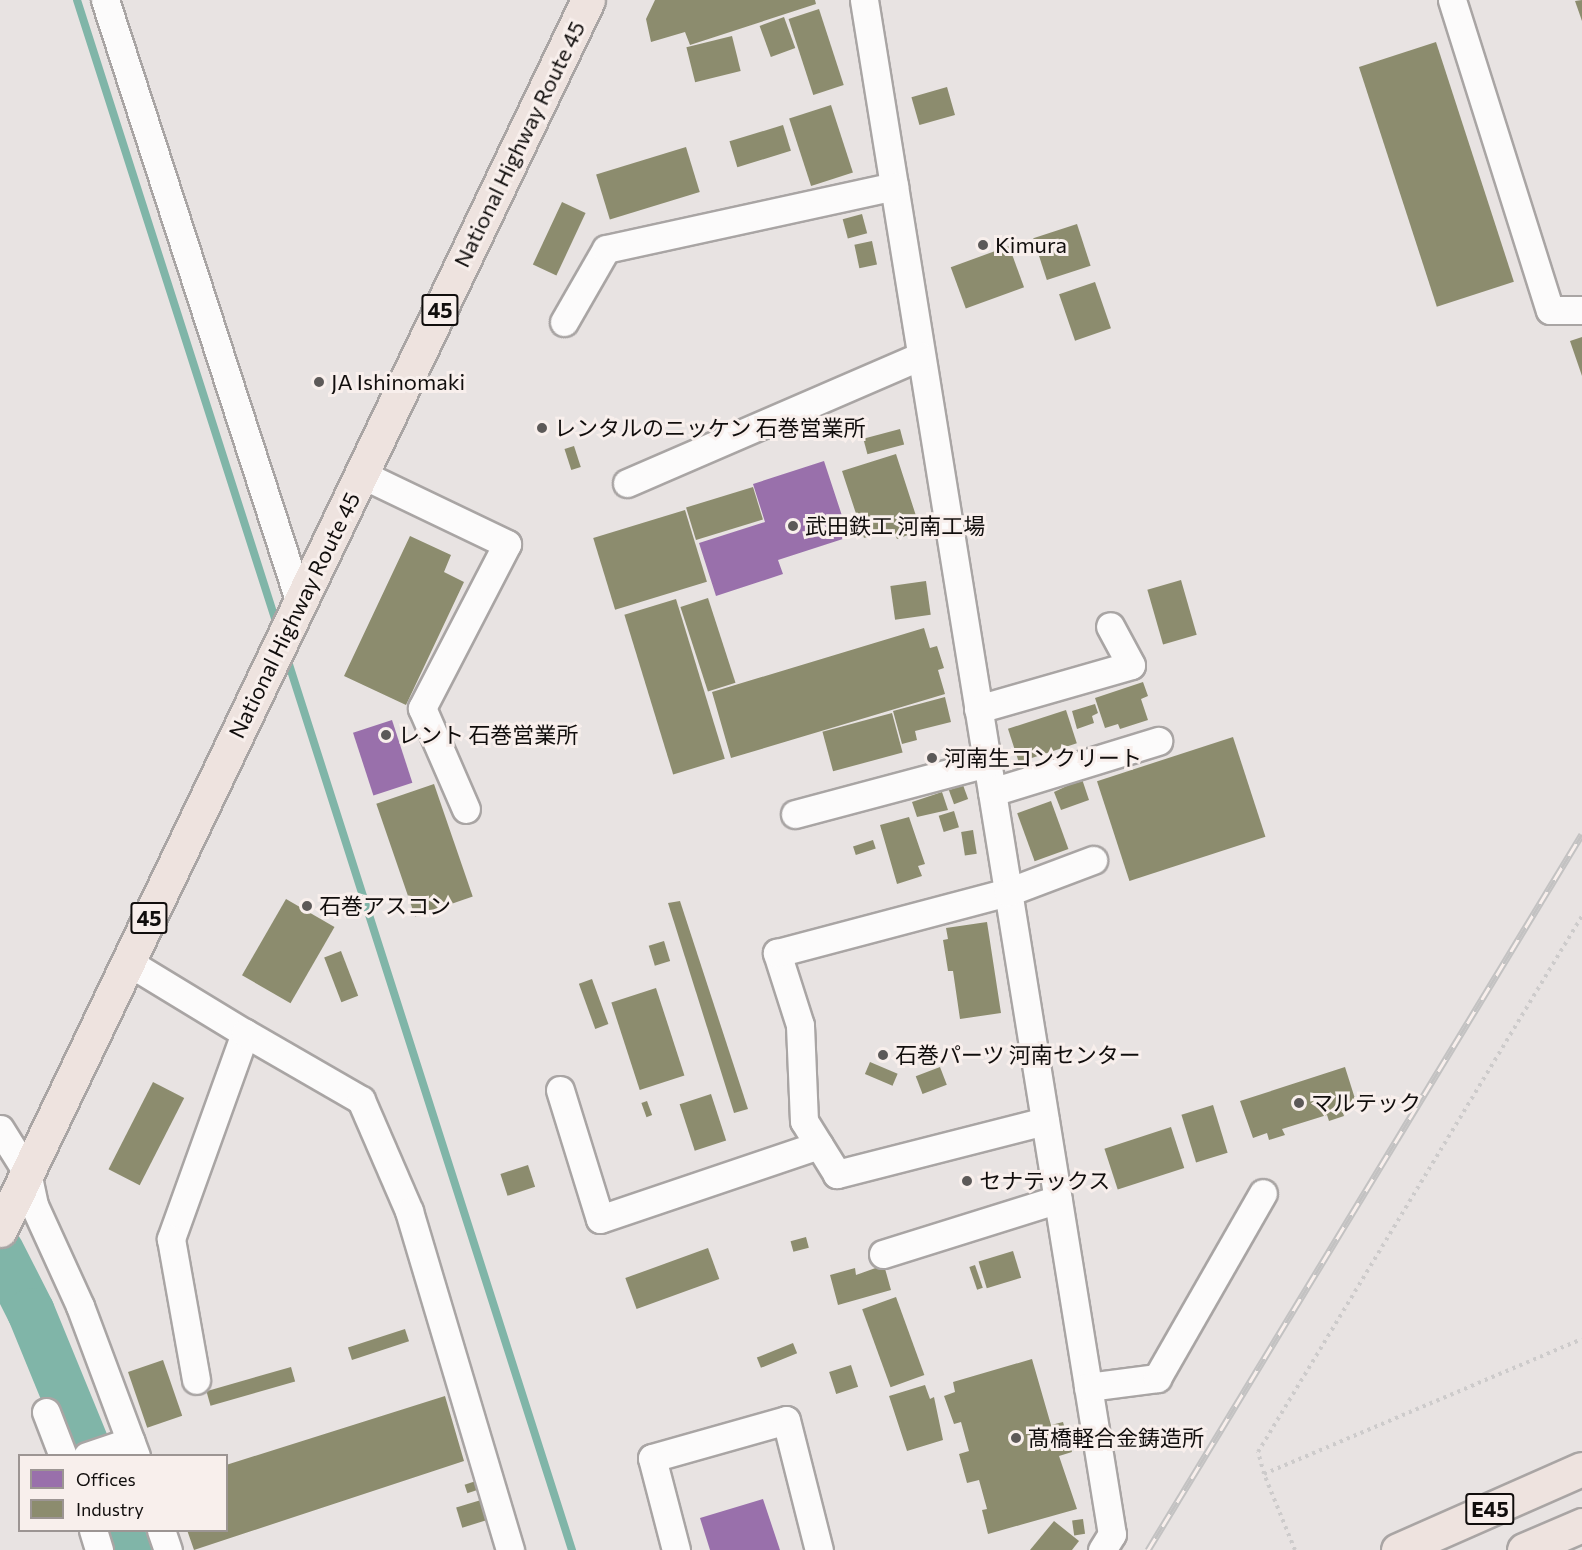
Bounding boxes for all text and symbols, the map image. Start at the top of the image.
street label: National Highway Route 45 [448,17,590,271]
place label: Kimura [995,232,1067,258]
marker: Kimura [976,238,990,252]
road number: 45 [420,292,460,328]
place label: JA Ishinomaki [331,369,465,395]
marker: JA Ishinomaki [312,375,326,389]
place label: レンタルのニッケン 石巻営業所 [554,415,866,441]
marker: レンタルのニッケン 石巻営業所 [535,421,549,435]
street label: National Highway Route 45 [223,488,365,742]
place label: 武田鉄工 河南工場 [805,513,985,539]
marker: 武田鉄工 河南工場 [786,519,800,533]
place label: レント 石巻営業所 [398,722,578,748]
marker: レント 石巻営業所 [379,728,393,742]
place label: 河南生コンクリート [944,745,1142,771]
marker: 河南生コンクリート [925,751,939,765]
place label: 石巻アスコン [319,893,451,919]
marker: 石巻アスコン [300,899,314,913]
road number: 45 [130,900,168,936]
place label: 石巻パーツ 河南センター [895,1042,1141,1068]
marker: 石巻パーツ 河南センター [876,1048,890,1062]
place label: マルテック [1311,1090,1421,1116]
marker: マルテック [1292,1096,1306,1110]
place label: セナテックス [979,1168,1111,1194]
marker: セナテックス [960,1174,974,1188]
place label: 髙橋軽合金鋳造所 [1028,1425,1204,1451]
marker: 髙橋軽合金鋳造所 [1009,1431,1023,1445]
legend [18,1454,228,1532]
text: Offices [76,1468,136,1490]
road number: E45 [1464,1491,1516,1527]
text: Industry [76,1498,144,1520]

